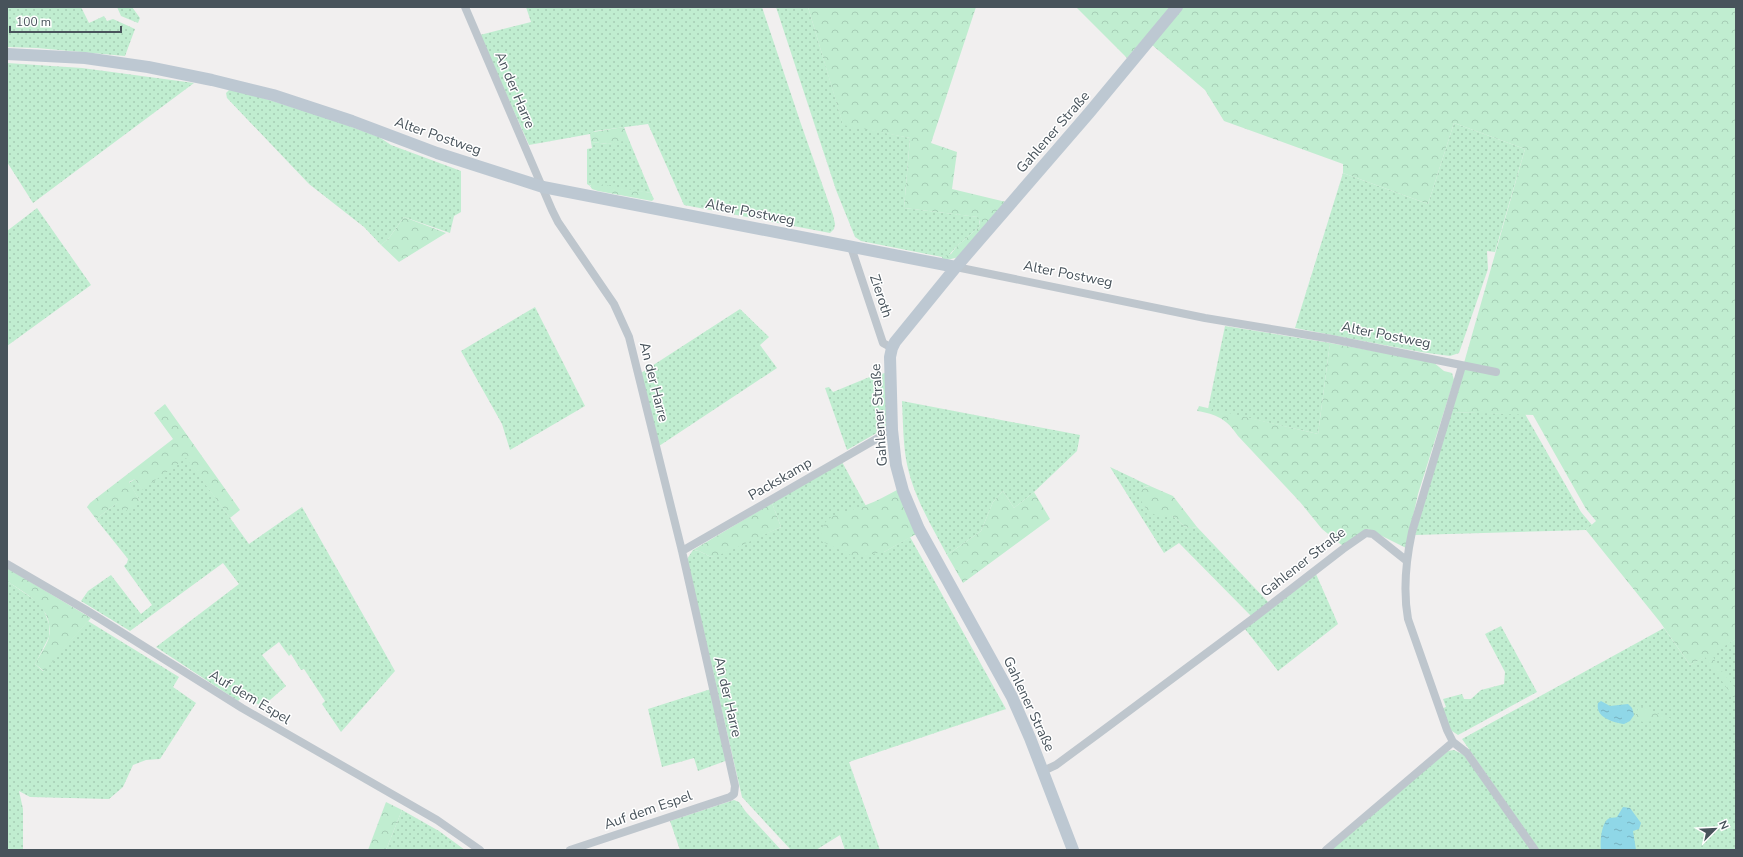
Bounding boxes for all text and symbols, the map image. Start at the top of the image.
scale bar [10,8,121,34]
text: 100 m [16,14,51,30]
street label: An der Harre [490,49,540,131]
street label: Gahlener Straße [1012,87,1094,177]
street label: Alter Postweg [392,112,484,160]
street label: Alter Postweg [704,194,796,230]
street label: Alter Postweg [1022,256,1114,292]
street label: Zieroth [865,272,897,320]
street label: Alter Postweg [1340,317,1432,353]
street label: An der Harre [635,340,673,424]
street label: Gahlener Straße [866,363,892,467]
street label: Packskamp [745,453,815,505]
street label: Gahlener Straße [1257,523,1349,601]
street label: Gahlener Straße [999,653,1059,755]
street label: An der Harre [710,655,746,739]
street label: Auf dem Espel [206,665,295,729]
street label: Auf dem Espel [601,786,695,834]
north arrow [1695,809,1735,849]
text: N [1715,818,1732,832]

